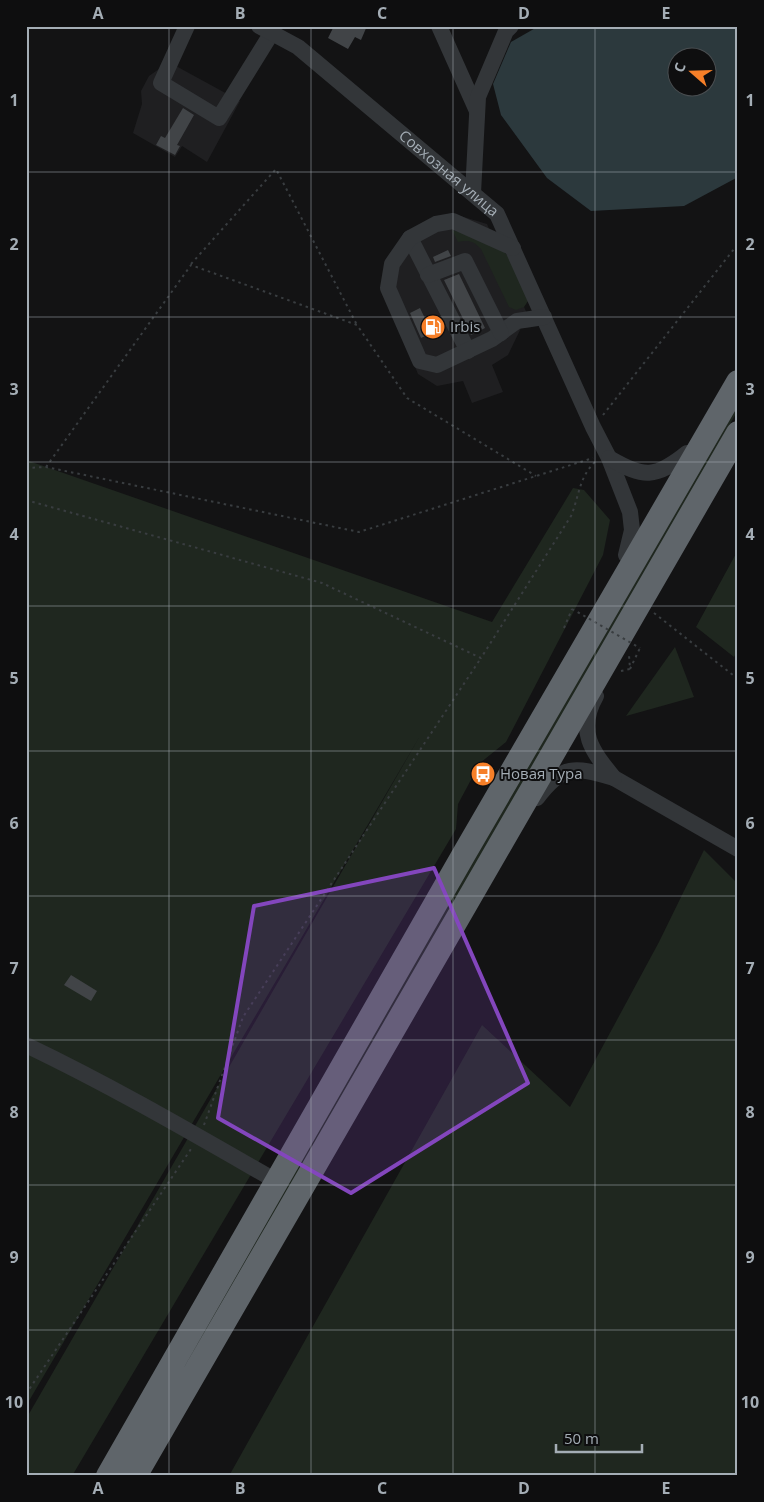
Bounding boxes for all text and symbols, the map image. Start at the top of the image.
text: A [92,2,104,24]
text: B [235,2,245,24]
text: C [377,2,387,24]
text: D [518,2,530,24]
text: E [662,2,671,24]
north arrow [666,48,716,98]
text: С [669,60,690,75]
text: 1 [9,89,19,111]
text: 1 [745,89,755,111]
street label: Совхозная улица [395,125,504,220]
text: 2 [9,233,19,255]
text: 2 [745,233,755,255]
fuel station icon: Irbis [420,314,446,340]
place label: Irbis [450,316,480,336]
text: 3 [9,378,19,400]
text: 3 [745,378,755,400]
text: 4 [9,523,19,545]
text: 4 [745,523,755,545]
text: 5 [9,667,19,689]
text: 5 [745,667,755,689]
bus stop icon: Новая Тура [470,761,496,787]
place label: Новая Тура [500,763,583,783]
text: 6 [9,812,19,834]
text: 6 [745,812,755,834]
text: 7 [9,957,19,979]
text: 7 [745,957,755,979]
text: 8 [9,1101,19,1123]
text: 8 [745,1101,755,1123]
text: 9 [9,1246,19,1268]
text: 9 [745,1246,755,1268]
text: 10 [5,1391,23,1413]
text: 10 [741,1391,759,1413]
scale bar [556,1422,643,1454]
text: 50 m [564,1428,599,1448]
text: A [92,1477,104,1499]
text: B [235,1477,245,1499]
text: C [377,1477,387,1499]
text: D [518,1477,530,1499]
text: E [662,1477,671,1499]

